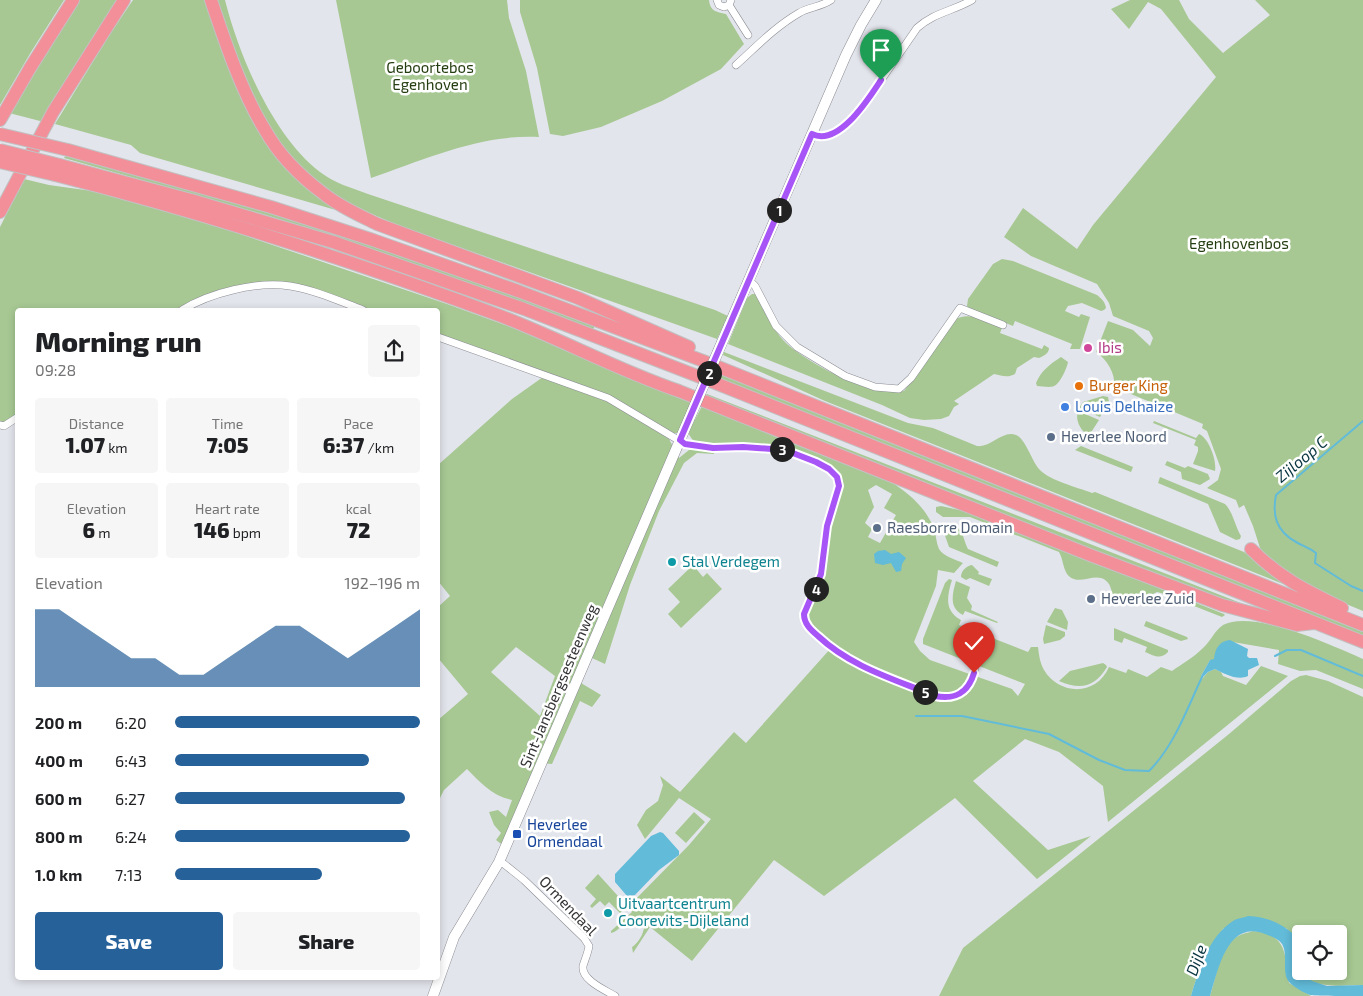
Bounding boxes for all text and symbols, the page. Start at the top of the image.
pin [860,29,902,80]
icon: arrive [867,36,895,64]
park label: Geboortebos Egenhoven [386,58,474,93]
pin: 1 [766,198,792,222]
text: 1 [776,202,783,219]
park label: Egenhovenbos [1189,234,1289,252]
text: Morning run [35,324,202,358]
button: share [368,325,420,377]
place label: Ibis [1098,338,1122,356]
marker: Ibis [1082,342,1094,354]
text: 09:28 [35,360,76,379]
pin: 2 [696,360,722,386]
text: 2 [705,365,714,382]
place label: Burger King [1089,376,1169,394]
marker: Burger King [1073,380,1085,392]
place label: Louis Delhaize [1075,397,1173,415]
marker: Louis Delhaize [1059,401,1071,413]
text: Distance [69,415,124,432]
text: Time [212,415,243,432]
text: Pace [343,415,374,432]
place label: Heverlee Noord [1061,427,1167,445]
marker: Heverlee Noord [1045,431,1057,443]
water label: Zijloop C [1271,431,1332,486]
text: 1.07 [65,432,105,457]
text: 7:05 [206,432,249,457]
text: 6:37 [323,432,364,457]
pin: 3 [770,436,794,462]
text: km [105,439,128,456]
text: /km [364,439,394,456]
text: 3 [779,441,786,458]
text: Elevation [67,500,126,517]
text: Heart rate [195,500,260,517]
text: kcal [346,500,371,517]
text: 6 [83,517,95,542]
text: 146 [194,517,230,542]
text: 72 [347,517,370,542]
place label: Raesborre Domain [887,518,1013,536]
marker: Raesborre Domain [871,522,883,534]
text: m [95,524,111,541]
text: bpm [230,524,261,541]
place label: Stal Verdegem [682,552,780,570]
marker: Stal Verdegem [666,556,678,568]
text: Elevation [35,573,103,592]
text: 192–196 m [344,573,420,592]
pin: 4 [804,576,828,602]
text: 4 [812,581,821,598]
place label: Heverlee Zuid [1101,589,1194,607]
marker: Heverlee Zuid [1085,593,1097,605]
street label: Sint-Jansbergsesteenweg [515,601,601,770]
pin [953,622,995,673]
icon: check [960,629,988,657]
pin: 5 [912,680,938,704]
text: 5 [922,684,929,701]
text: 200 m [35,713,82,732]
text: 6:20 [115,713,147,732]
text: 400 m [35,751,83,770]
text: 6:43 [115,751,147,770]
text: 600 m [35,789,82,808]
text: 6:27 [115,789,145,808]
place label: Heverlee Ormendaal [527,815,603,850]
text: 800 m [35,827,83,846]
text: 6:24 [115,827,147,846]
marker: Heverlee Ormendaal [511,828,523,840]
text: 1.0 km [35,865,82,884]
text: 7:13 [115,865,142,884]
street label: Ormendaal [536,872,602,939]
place label: Uitvaartcentrum Coorevits-Dijleland [618,894,749,930]
marker: Uitvaartcentrum Coorevits-Dijleland [602,907,614,919]
button: Save [35,912,223,970]
button: Share [233,912,420,970]
map controls [1292,925,1347,980]
button: locate [1292,925,1347,980]
water label: Dijle [1181,941,1211,978]

